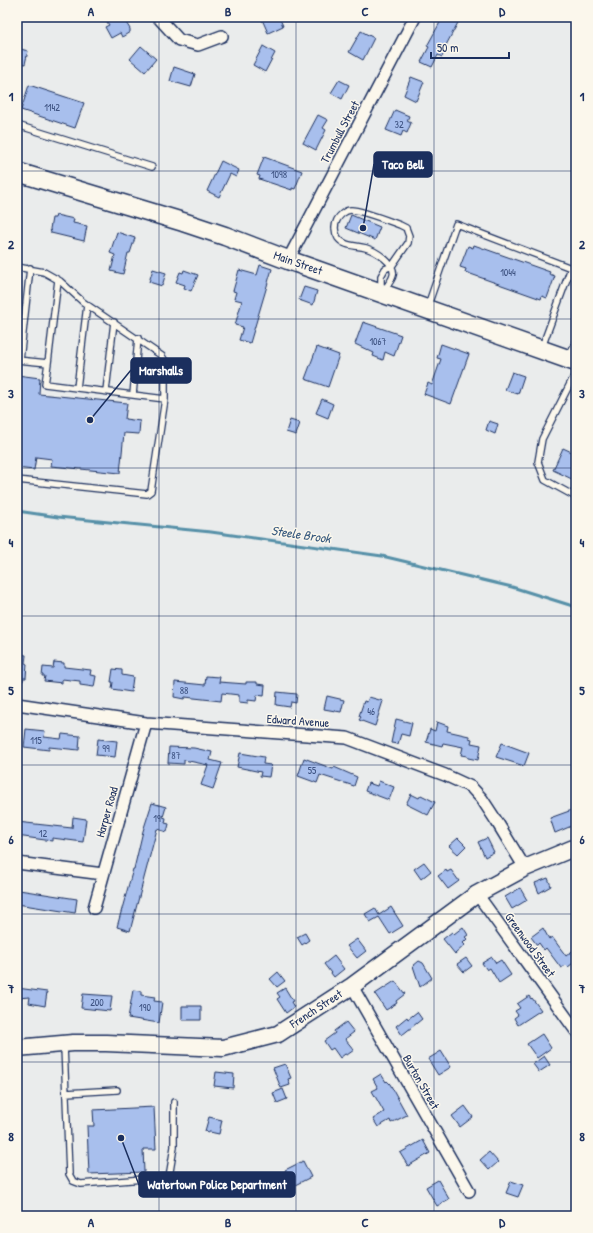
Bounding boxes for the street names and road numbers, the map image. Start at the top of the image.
street label: Trumbull Street [316,97,364,166]
street label: Main Street [271,246,326,279]
street label: Edward Avenue [266,710,330,731]
street label: Harper Road [91,784,122,839]
street label: Greenwood Street [501,909,560,981]
street label: French Street [285,985,346,1033]
street label: Burton Street [399,1051,444,1113]

